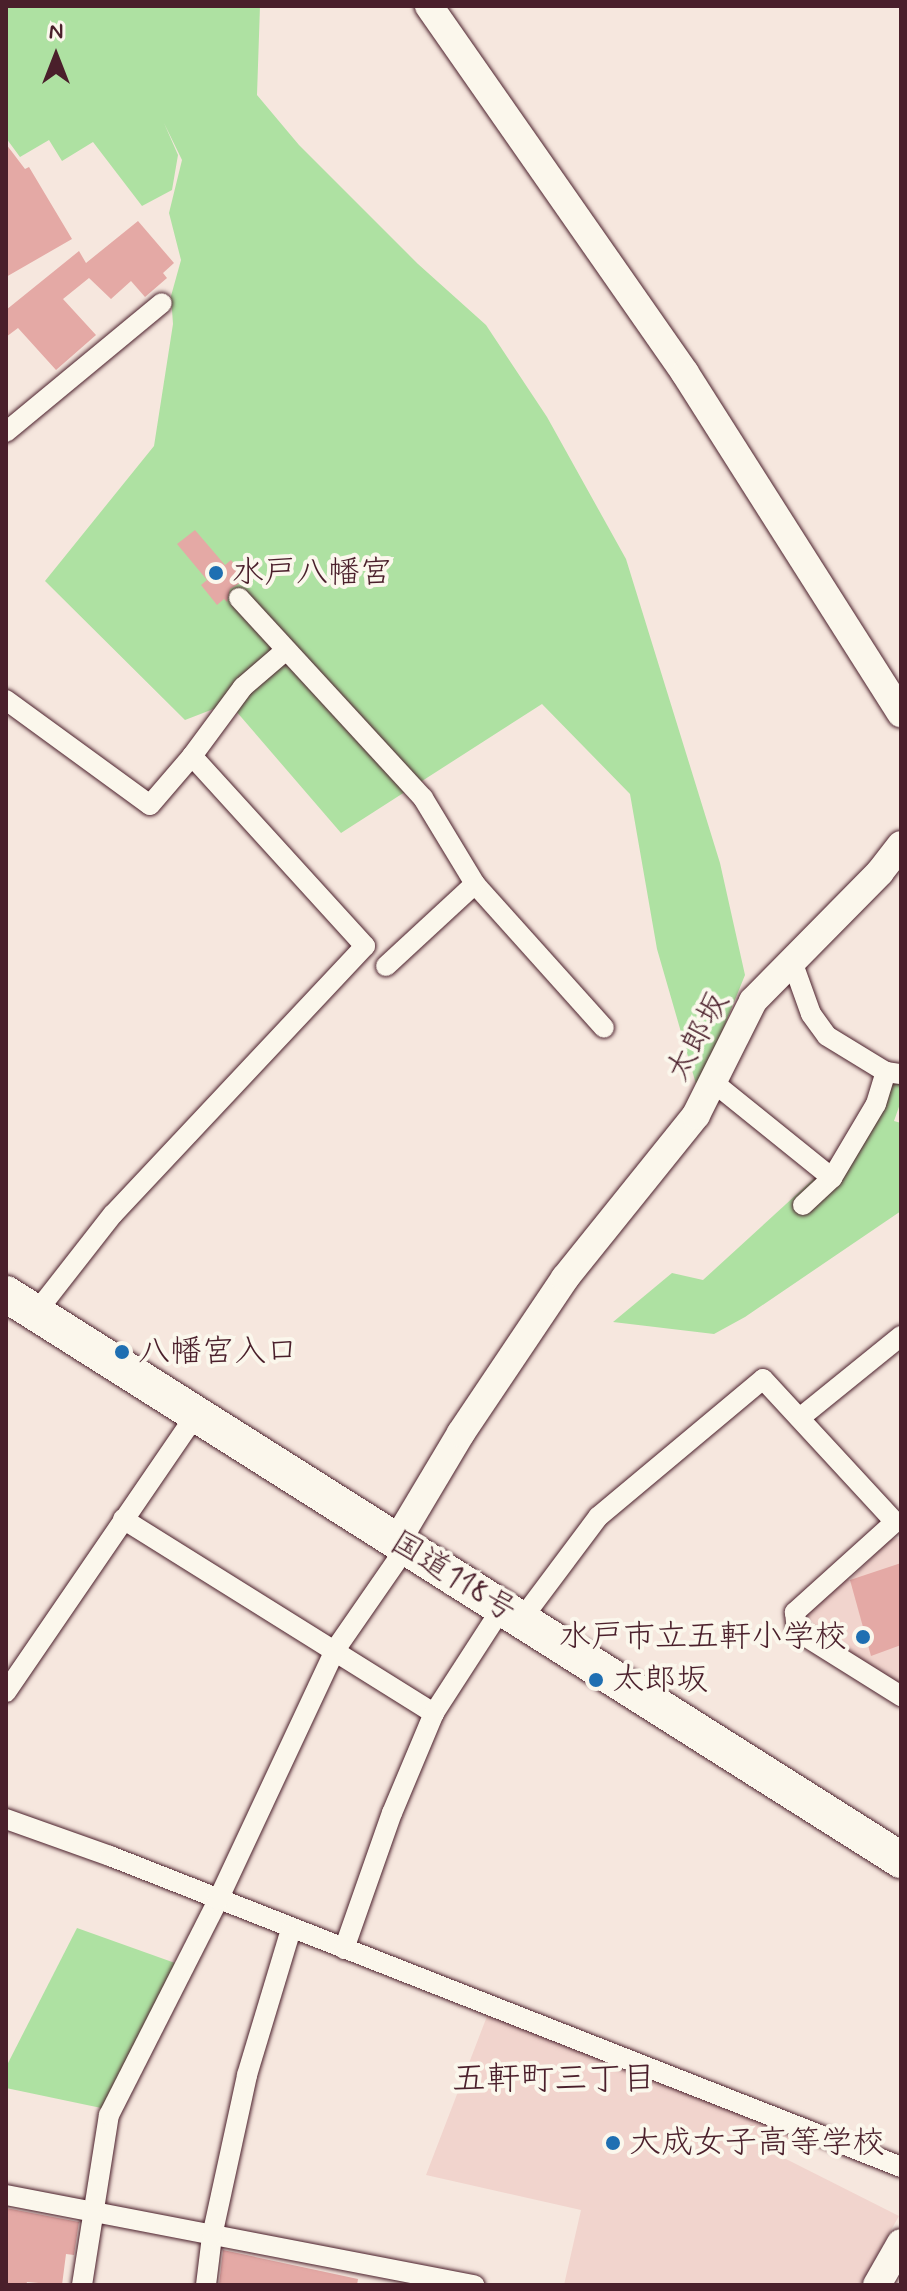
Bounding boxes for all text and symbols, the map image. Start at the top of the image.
north arrow [16,16,96,96]
text: N [49,18,63,46]
place label: 水戸八幡宮 [232,554,392,592]
marker: 水戸八幡宮 [207,564,225,582]
street label: 太郎坂 [659,986,737,1088]
place label: 八幡宮入口 [138,1333,298,1371]
marker: 八幡宮入口 [113,1343,131,1361]
street label: 国道118号 [383,1523,523,1631]
place label: 水戸市立五軒小学校 [559,1618,847,1656]
marker: 水戸市立五軒小学校 [854,1628,872,1646]
place label: 太郎坂 [612,1661,708,1699]
marker: 太郎坂 [587,1671,605,1689]
district label: 五軒町三丁目 [452,2060,656,2100]
place label: 大成女子高等学校 [629,2124,885,2162]
marker: 大成女子高等学校 [604,2134,622,2152]

